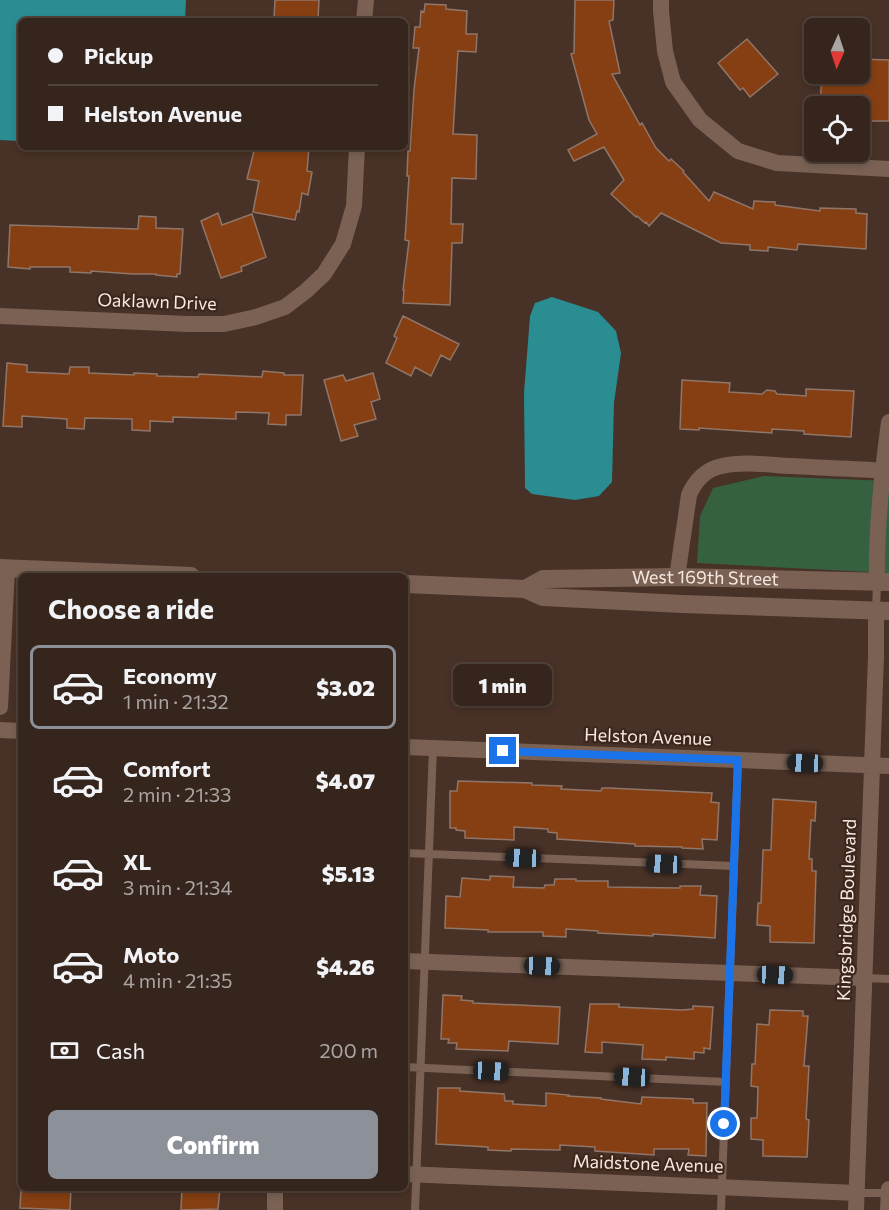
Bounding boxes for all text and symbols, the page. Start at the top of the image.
north arrow [804,18,870,84]
map controls [804,18,870,162]
text: Pickup [84,42,153,69]
button: locate [804,96,870,162]
text: Helston Avenue [84,100,242,127]
street label: Oaklawn Drive [97,288,217,314]
street label: West 169th Street [632,565,779,589]
text: Choose a ride [48,592,214,625]
icon: car [51,660,105,714]
text: Economy [123,662,217,689]
callout: 1 min [454,664,552,706]
text: 1 min [478,673,527,697]
text: $3.02 [316,674,375,701]
text: 1 min · 21:32 [123,689,229,713]
street label: Helston Avenue [584,723,712,749]
route end [489,737,516,764]
icon: car [51,753,105,807]
car [787,753,823,773]
text: Comfort [123,755,211,782]
text: $4.07 [316,767,375,794]
text: 2 min · 21:33 [123,782,231,806]
street label: Kingsbridge Boulevard [832,818,860,1001]
icon: car [51,846,105,900]
text: XL [123,848,151,875]
car [505,848,541,868]
car [646,854,682,874]
text: $5.13 [322,860,375,887]
text: 3 min · 21:34 [123,875,232,899]
icon: car [51,939,105,993]
text: Moto [123,941,179,968]
text: $4.26 [316,953,375,980]
car [524,956,560,976]
car [757,965,793,985]
text: 4 min · 21:35 [123,968,233,992]
icon: cash [48,1034,81,1067]
text: Cash [96,1037,145,1064]
text: 200 m [320,1038,378,1062]
car [473,1061,509,1081]
car [614,1067,650,1087]
button: Confirm [48,1110,378,1179]
route start [710,1110,737,1137]
street label: Maidstone Avenue [572,1149,724,1177]

